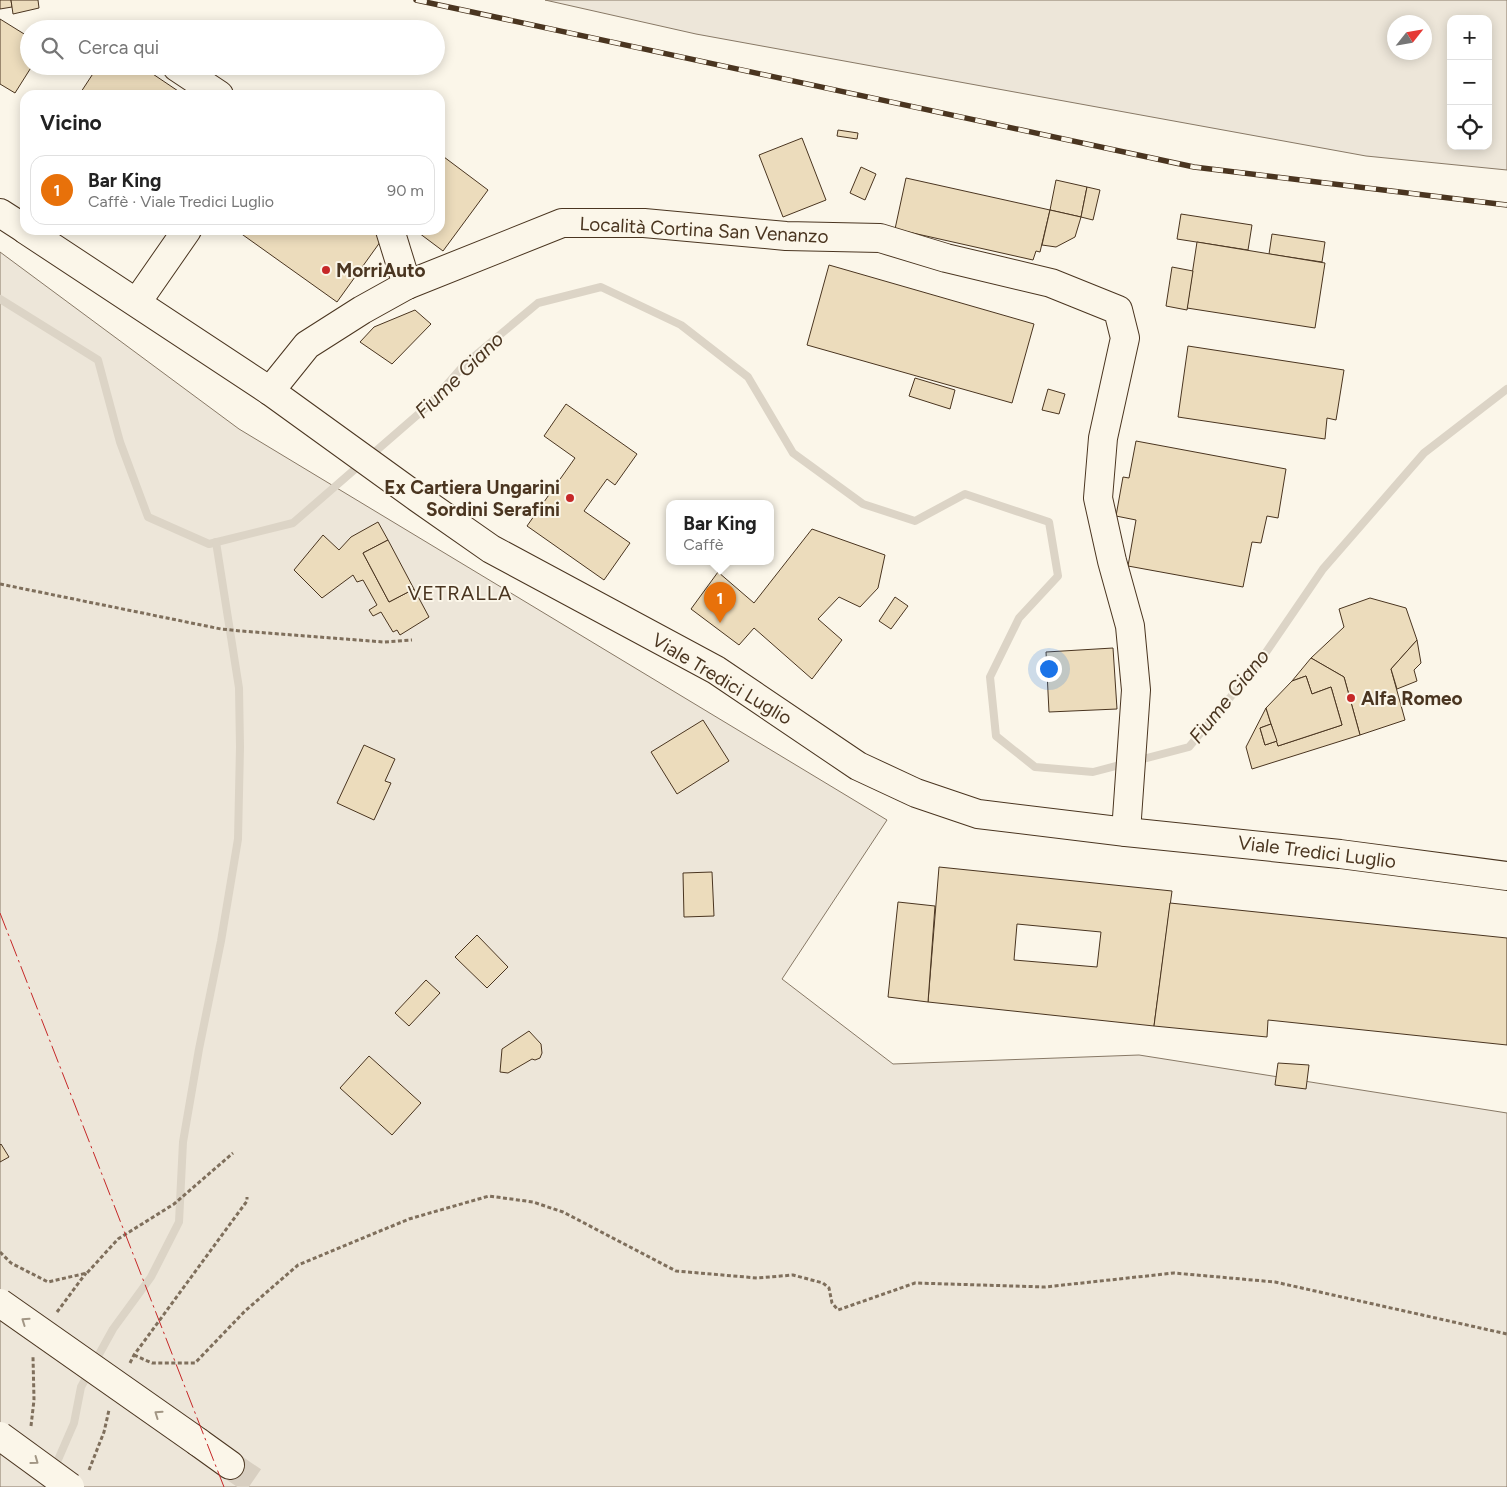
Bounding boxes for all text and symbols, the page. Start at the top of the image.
north arrow [1387,15,1432,60]
map controls [1447,15,1492,150]
button: + [1447,15,1492,60]
search box [20,20,445,75]
icon: search [38,34,66,62]
text: Cerca qui [78,36,159,59]
button: − [1447,60,1492,105]
button: locate [1447,105,1492,150]
text: Vicino [40,110,102,135]
text: Bar King [88,169,161,192]
text: 1 [54,181,60,200]
text: 90 m [387,181,424,200]
text: Caffè · Viale Tredici Luglio [88,192,274,211]
street label: Località Cortina San Venanzo [579,212,829,248]
place label: MorriAuto [336,259,426,282]
marker: MorriAuto [320,264,332,276]
water label: Fiume Giano [410,327,509,423]
place label: Ex Cartiera Ungarini Sordini Serafini [384,476,560,521]
marker: Ex Cartiera Ungarini Sordini Serafini [564,492,576,504]
popup [666,500,774,565]
text: Bar King [683,512,757,535]
text: Caffè [683,535,724,554]
district label: VETRALLA [407,581,513,605]
pin: 1 [704,582,736,623]
street label: Viale Tredici Luglio [648,628,796,730]
water label: Fiume Giano [1184,644,1274,748]
your location [1036,656,1062,682]
place label: Alfa Romeo [1361,687,1463,710]
marker: Alfa Romeo [1345,692,1357,704]
street label: Viale Tredici Luglio [1237,831,1397,873]
one-way arrow [21,1318,31,1327]
one-way arrow [154,1411,164,1420]
one-way arrow [29,1456,38,1464]

